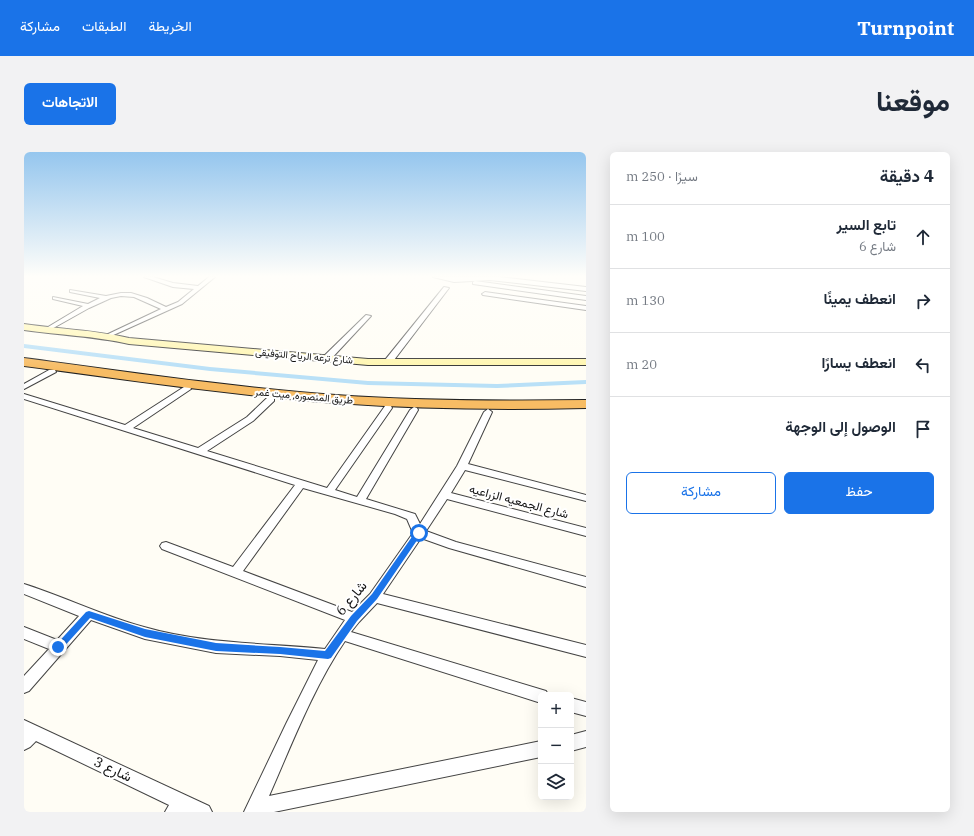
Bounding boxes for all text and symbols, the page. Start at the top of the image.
text: Turnpoint [857,16,954,40]
text: مشاركة [20,17,60,35]
text: الطبقات [82,17,126,35]
text: الخريطة [148,17,192,35]
text: موقعنا [876,82,950,119]
button: الاتجاهات [24,83,116,125]
text: 4 دقيقة [880,165,934,187]
text: سيرًا · 250 m [626,168,698,185]
text: تابع السير [837,215,896,234]
icon: ahead [912,226,934,248]
text: 100 m [626,228,665,245]
text: شارع 6 [859,238,896,255]
text: انعطف يمينًا [823,289,896,308]
icon: right [912,290,934,312]
text: 130 m [626,292,665,309]
street label: شارع ترعه الرياح التوفيقى [255,345,353,367]
text: انعطف يسارًا [822,353,896,372]
icon: left [912,354,934,376]
text: 20 m [626,356,657,373]
street label: طريق المنصوره, ميت غمر [253,385,354,407]
text: الوصول إلى الوجهة [785,417,896,436]
icon: arrive [912,418,934,440]
button: مشاركة [626,472,776,514]
button: حفظ [784,472,934,514]
street label: شارع الجمعيه الزراعيه [467,481,570,523]
route start [410,524,428,542]
street label: شارع 6 [331,577,372,620]
route end [49,638,67,656]
map controls [538,692,574,800]
button: + [538,692,574,728]
button: − [538,728,574,764]
street label: شارع 3 [90,752,135,787]
button: layers [538,764,574,800]

